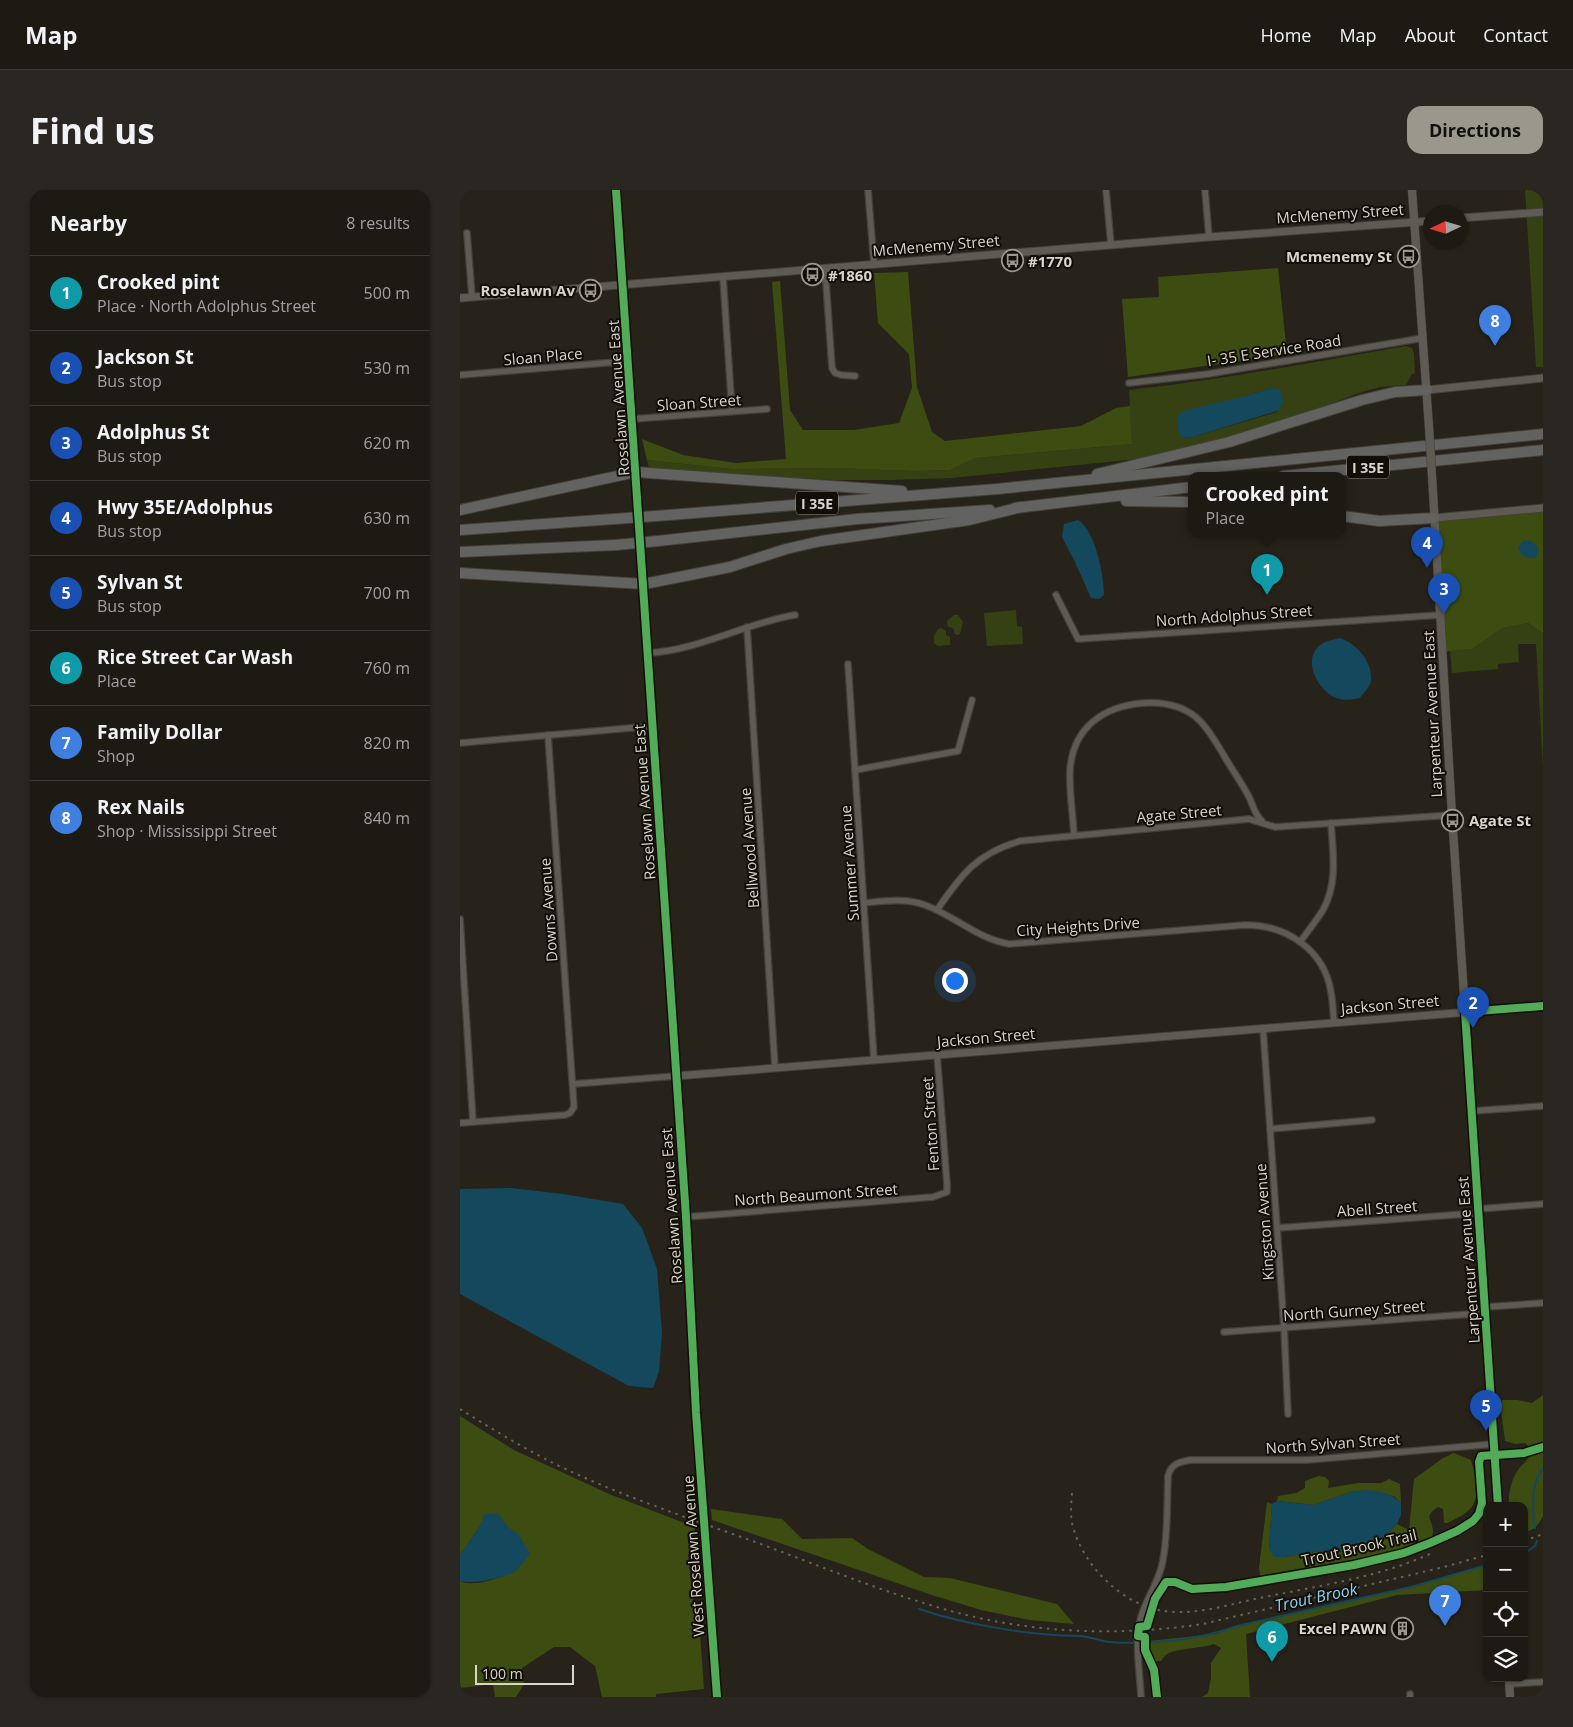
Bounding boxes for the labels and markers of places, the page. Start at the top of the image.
bus stop icon: Mcmenemy St [1396,244,1420,268]
place label: Mcmenemy St [1286,246,1392,266]
bus stop icon: #1770 [1000,249,1024,273]
place label: #1770 [1028,251,1072,271]
bus stop icon: #1860 [800,263,824,287]
place label: #1860 [828,265,872,285]
bus stop icon: Roselawn Av [579,278,603,302]
place label: Roselawn Av [480,280,575,300]
pin: 8 [1479,305,1511,346]
pin: 4 [1411,527,1443,568]
pin: 1 [1251,554,1283,595]
pin: 3 [1428,573,1460,614]
bus stop icon: Agate St [1441,808,1465,832]
place label: Agate St [1469,810,1531,830]
pin: 2 [1457,987,1489,1028]
pin: 5 [1470,1390,1502,1431]
pin: 7 [1429,1585,1461,1626]
building icon: Excel PAWN [1391,1616,1415,1640]
place label: Excel PAWN [1298,1618,1387,1638]
pin: 6 [1256,1621,1288,1662]

